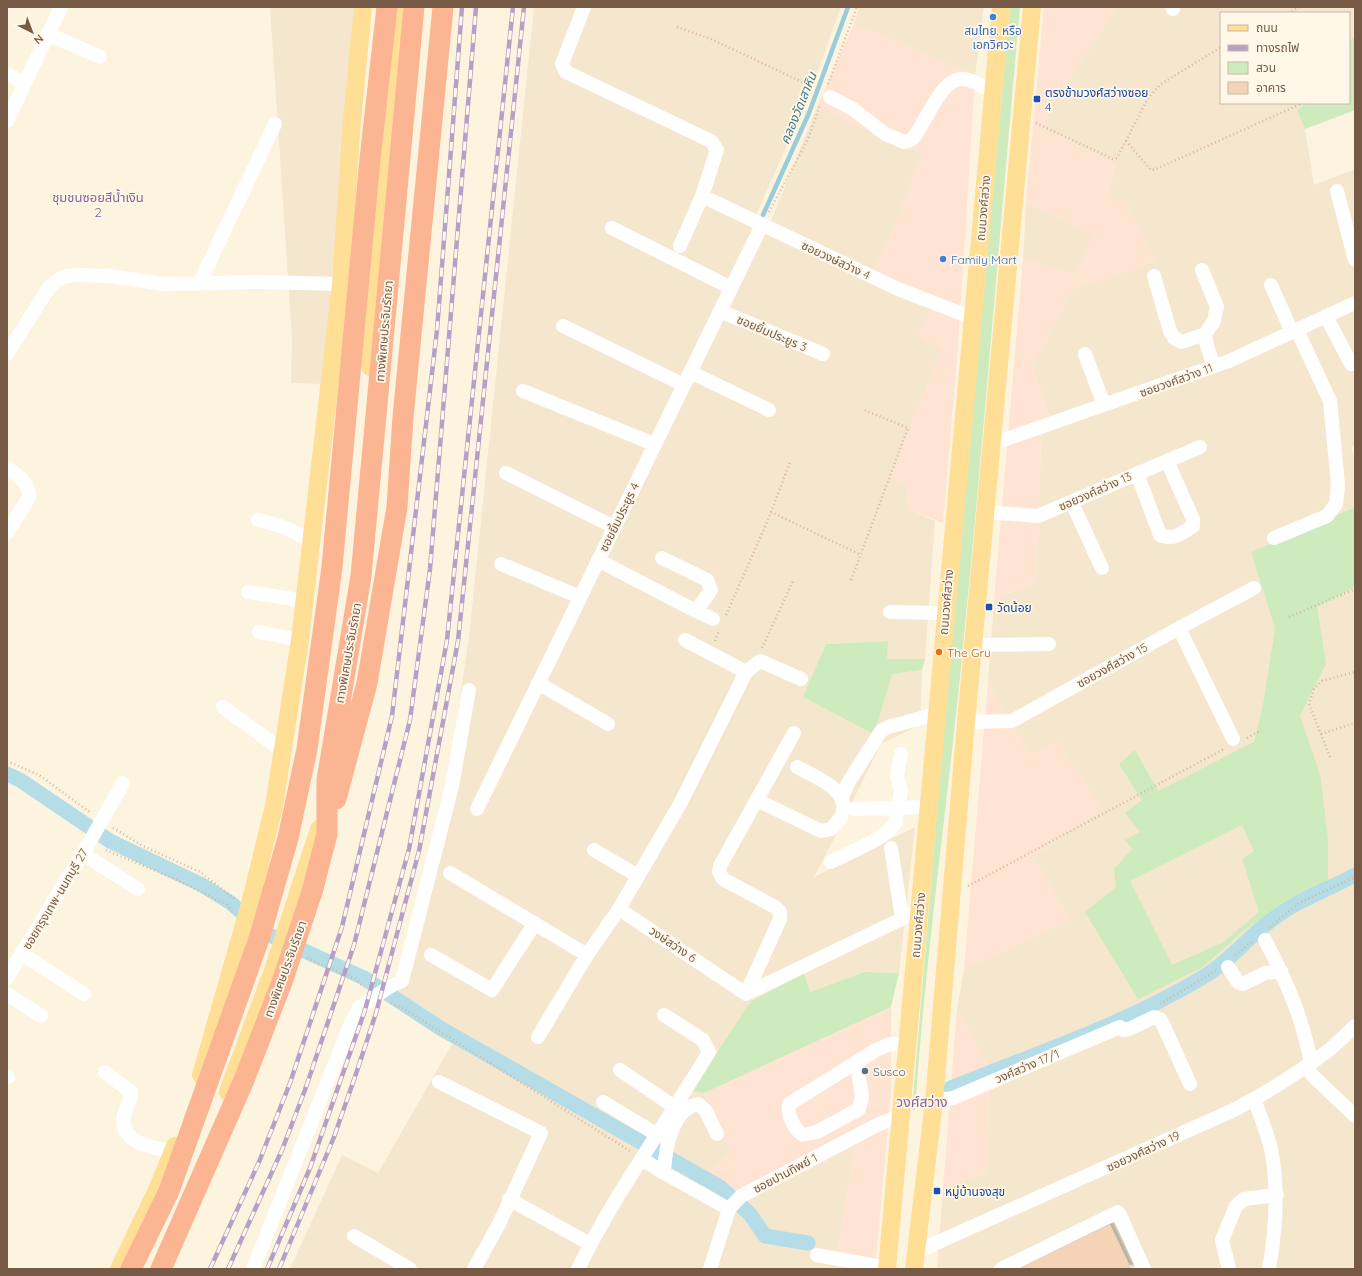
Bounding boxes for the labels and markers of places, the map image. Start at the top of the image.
marker: สมไทย. หรือ เอกวิศวะ [988,12,998,22]
place label: สมไทย. หรือ เอกวิศวะ [964,23,1022,52]
place label: ตรงข้ามวงศ์สว่างซอย 4 [1045,85,1148,114]
marker: ตรงข้ามวงศ์สว่างซอย 4 [1032,94,1042,104]
place label: Family Mart [951,252,1017,267]
marker: Family Mart [938,254,948,264]
place label: วัดน้อย [997,600,1032,615]
marker: วัดน้อย [984,602,994,612]
place label: The Gru [947,645,991,660]
marker: The Gru [934,647,944,657]
place label: Susco [873,1064,906,1079]
marker: Susco [860,1066,870,1076]
place label: หมู่บ้านจงสุข [945,1184,1005,1199]
marker: หมู่บ้านจงสุข [932,1186,942,1196]

